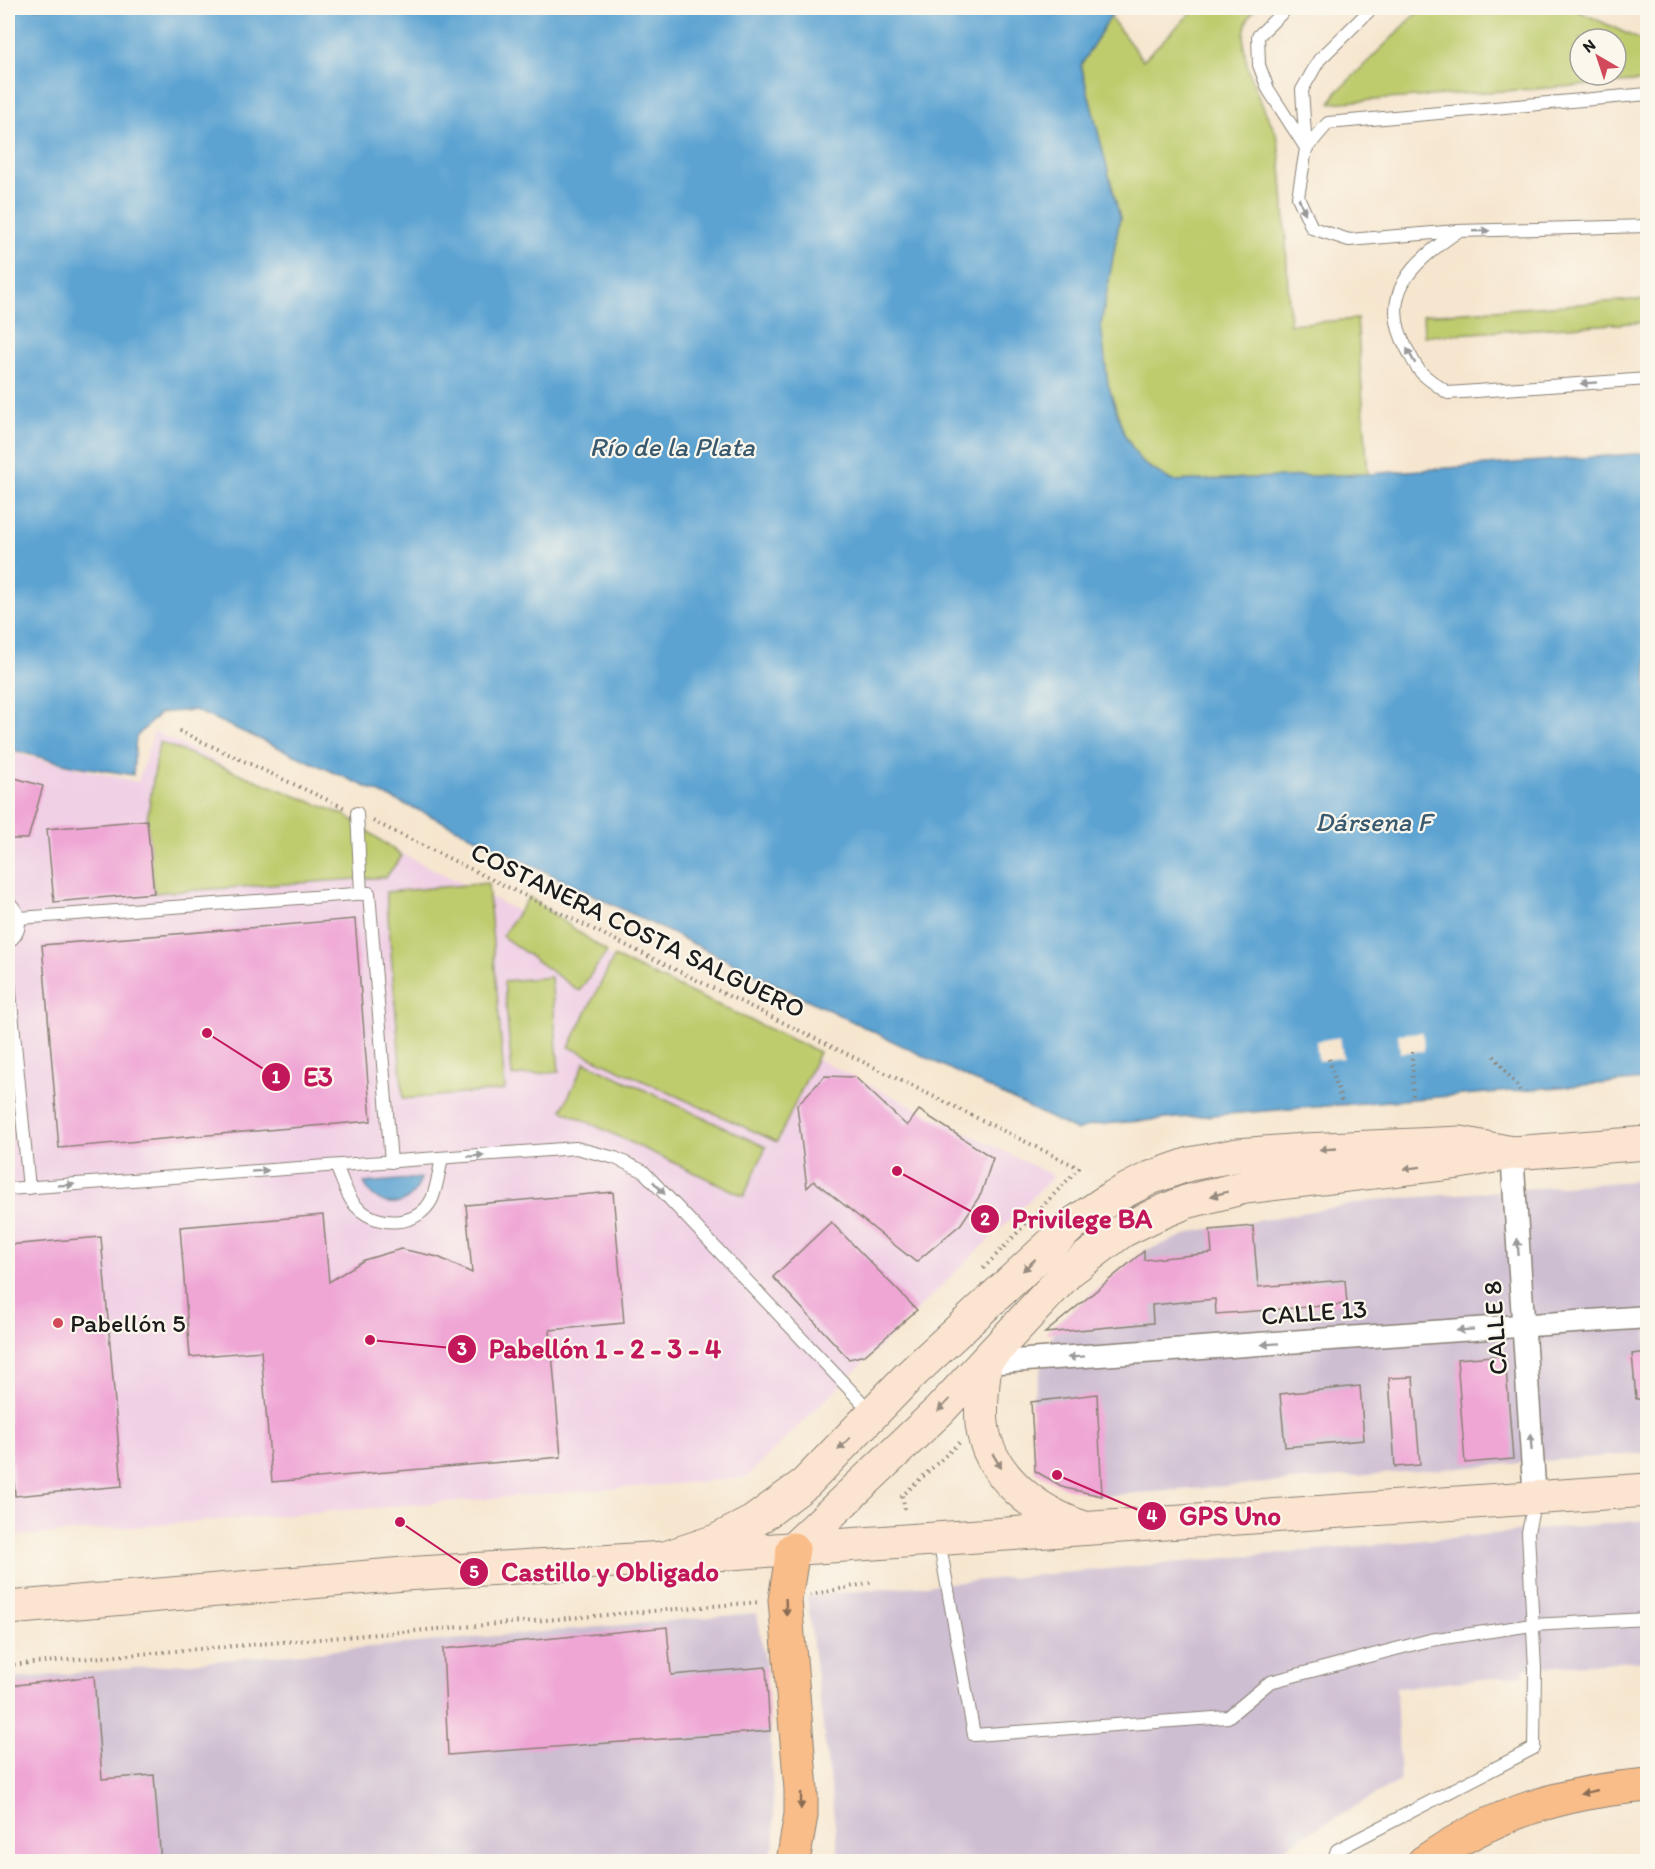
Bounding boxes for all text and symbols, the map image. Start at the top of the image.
north arrow [1568,27,1628,87]
text: N [1579,35,1599,57]
one-way arrow [1297,198,1307,216]
one-way arrow [1471,226,1490,235]
one-way arrow [1406,347,1416,364]
one-way arrow [1580,379,1599,388]
water label: Río de la Plata [589,430,755,463]
water label: Dársena F [1315,805,1435,838]
street label: COSTANERA COSTA SALGUERO [466,835,810,1025]
callout: E3 [261,1054,344,1099]
text: E3 [303,1060,333,1093]
text: 1 [272,1066,281,1088]
one-way arrow [1319,1144,1338,1153]
one-way arrow [466,1151,485,1160]
one-way arrow [1403,1163,1422,1172]
one-way arrow [251,1166,270,1176]
one-way arrow [56,1180,75,1190]
one-way arrow [652,1181,666,1196]
one-way arrow [1210,1189,1228,1199]
callout: Privilege BA [970,1196,1164,1241]
text: Privilege BA [1012,1202,1153,1235]
text: 2 [980,1208,990,1230]
one-way arrow [1513,1237,1523,1256]
one-way arrow [1021,1258,1036,1272]
street label: CALLE 8 [1476,1280,1514,1376]
street label: CALLE 13 [1260,1292,1368,1332]
place label: Pabellón 5 [70,1307,186,1339]
marker: Pabellón 5 [51,1316,65,1330]
one-way arrow [1456,1325,1475,1335]
callout: Pabellón 1 - 2 - 3 - 4 [447,1327,734,1372]
text: Pabellón 1 - 2 - 3 - 4 [489,1332,722,1365]
text: 3 [457,1338,467,1360]
one-way arrow [1261,1339,1280,1348]
one-way arrow [1066,1352,1085,1362]
one-way arrow [937,1398,951,1413]
one-way arrow [1527,1432,1536,1451]
one-way arrow [837,1437,851,1451]
one-way arrow [991,1453,1002,1469]
callout: GPS Uno [1137,1493,1293,1538]
text: GPS Uno [1179,1499,1281,1532]
text: 4 [1147,1505,1158,1527]
callout: Castillo y Obligado [459,1549,731,1594]
text: Castillo y Obligado [501,1555,719,1588]
text: 5 [469,1561,479,1583]
one-way arrow [782,1598,791,1617]
one-way arrow [1580,1787,1599,1797]
one-way arrow [796,1792,806,1811]

